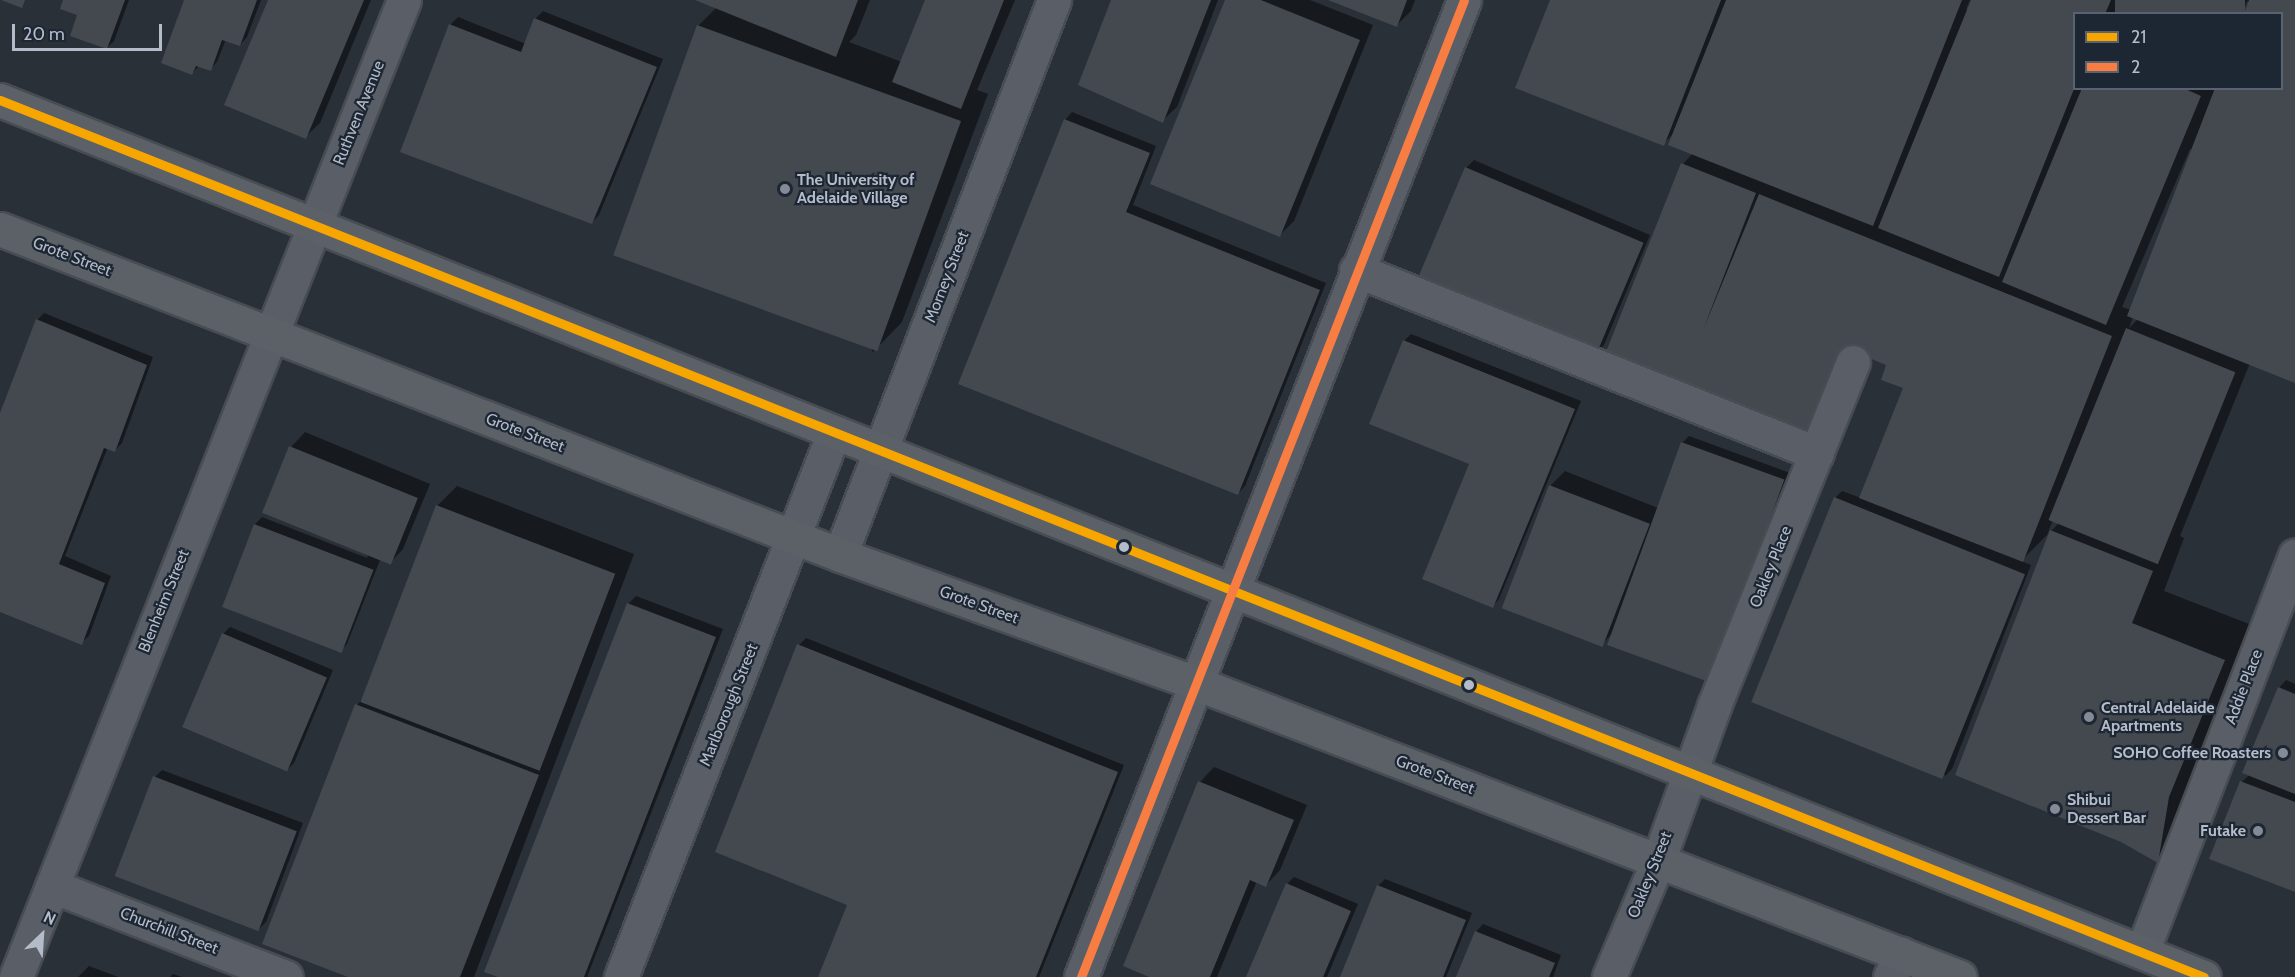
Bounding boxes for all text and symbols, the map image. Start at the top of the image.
scale bar [15,12,165,50]
legend [2073,12,2283,90]
text: 20 m [23,23,65,45]
text: 21 [2131,26,2146,48]
text: 2 [2131,56,2140,78]
street label: Ruthven Avenue [329,58,389,168]
place label: The University of Adelaide Village [797,170,914,208]
marker: The University of Adelaide Village [778,182,792,196]
street label: Morney Street [921,229,973,325]
street label: Grote Street [30,233,114,281]
street label: Grote Street [483,409,567,457]
street label: Oakley Place [1746,523,1796,611]
unlabelled marker [1118,541,1130,553]
street label: Blenheim Street [135,547,193,655]
street label: Grote Street [937,582,1021,628]
street label: Marlborough Street [696,641,762,769]
street label: Addie Place [2221,647,2267,727]
unlabelled marker [1463,679,1475,691]
place label: Central Adelaide Apartments [2101,698,2215,736]
marker: Central Adelaide Apartments [2082,710,2096,724]
place label: SOHO Coffee Roasters [2113,743,2271,763]
marker: SOHO Coffee Roasters [2276,746,2290,760]
street label: Grote Street [1393,751,1477,799]
place label: Shibui Dessert Bar [2067,790,2146,828]
marker: Shibui Dessert Bar [2048,802,2062,816]
place label: Futake [2200,821,2246,841]
marker: Futake [2251,824,2265,838]
street label: Oakley Street [1624,829,1676,921]
street label: Churchill Street [117,904,221,958]
north arrow [12,905,72,965]
text: N [41,907,59,929]

